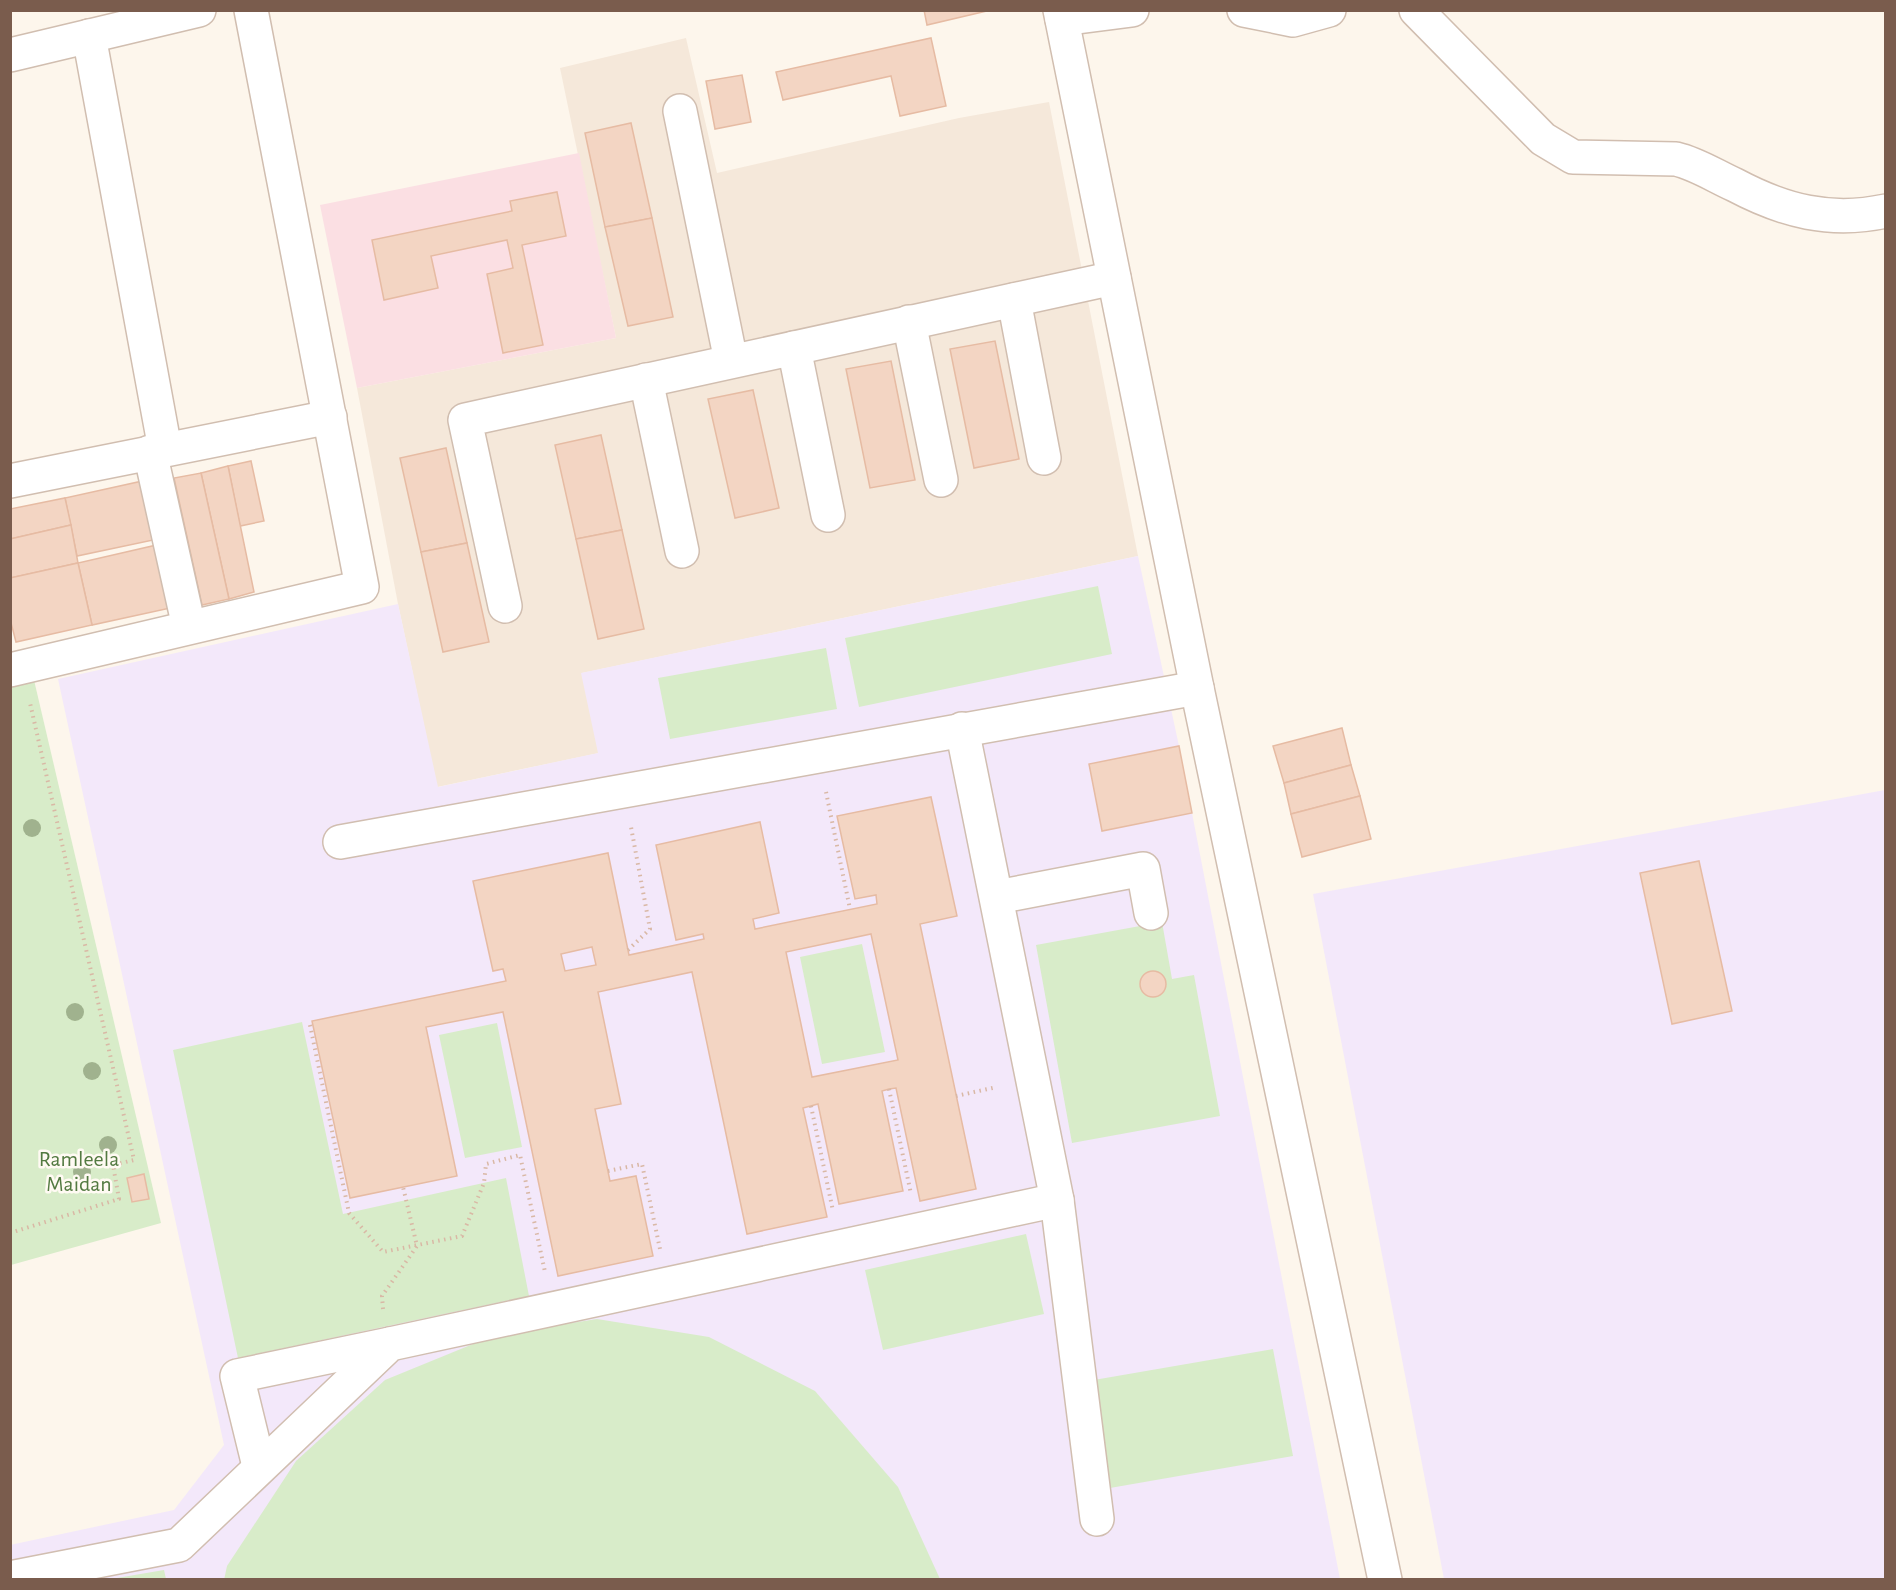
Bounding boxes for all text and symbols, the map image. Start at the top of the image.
park label: Ramleela Maidan [39,1148,119,1195]

